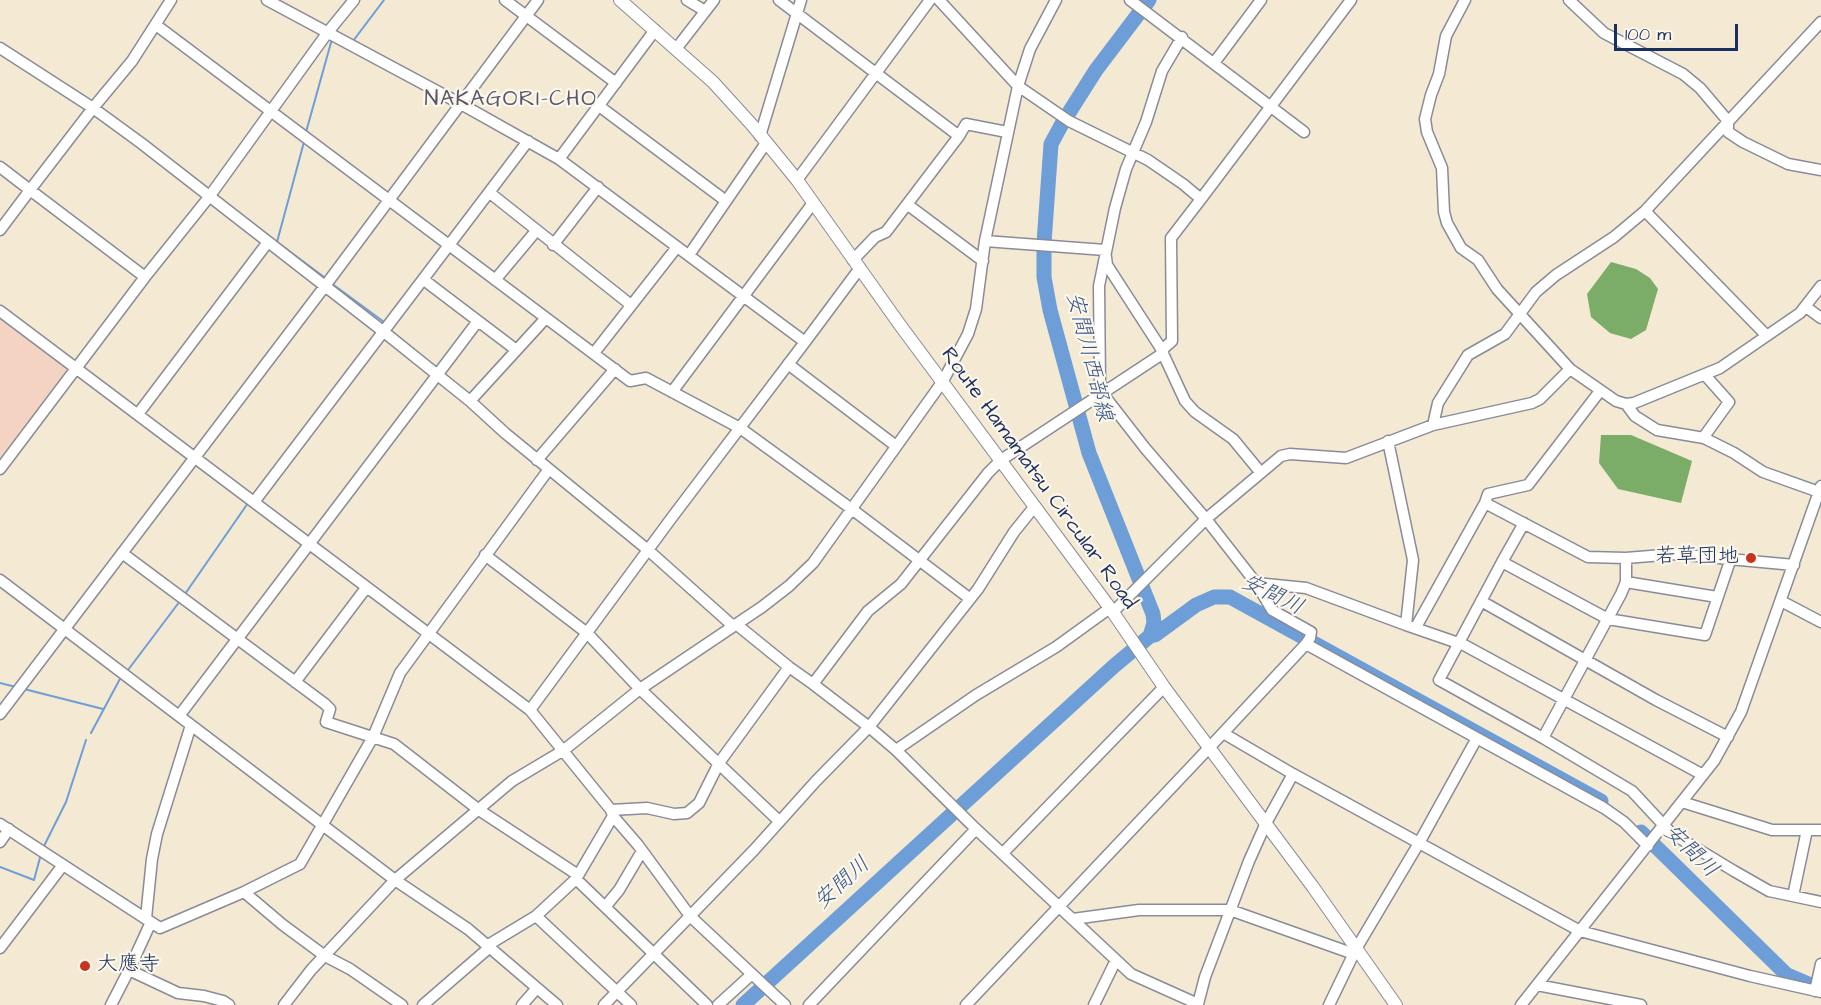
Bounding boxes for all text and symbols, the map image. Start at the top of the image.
scale bar [1617,12,1742,50]
text: 100 m [1625,22,1671,47]
district label: NAKAGORI-CHO [425,87,597,113]
water label: 安間川西部線 [1059,290,1117,424]
street label: Route Hamamatsu Circular Road [935,343,1141,615]
place label: 若草団地 [1655,545,1739,571]
marker: 若草団地 [1744,551,1758,565]
water label: 安間川 [1237,570,1307,622]
water label: 安間川 [1657,820,1723,884]
water label: 安間川 [810,852,876,916]
place label: 大應寺 [97,953,160,979]
marker: 大應寺 [78,959,92,973]

